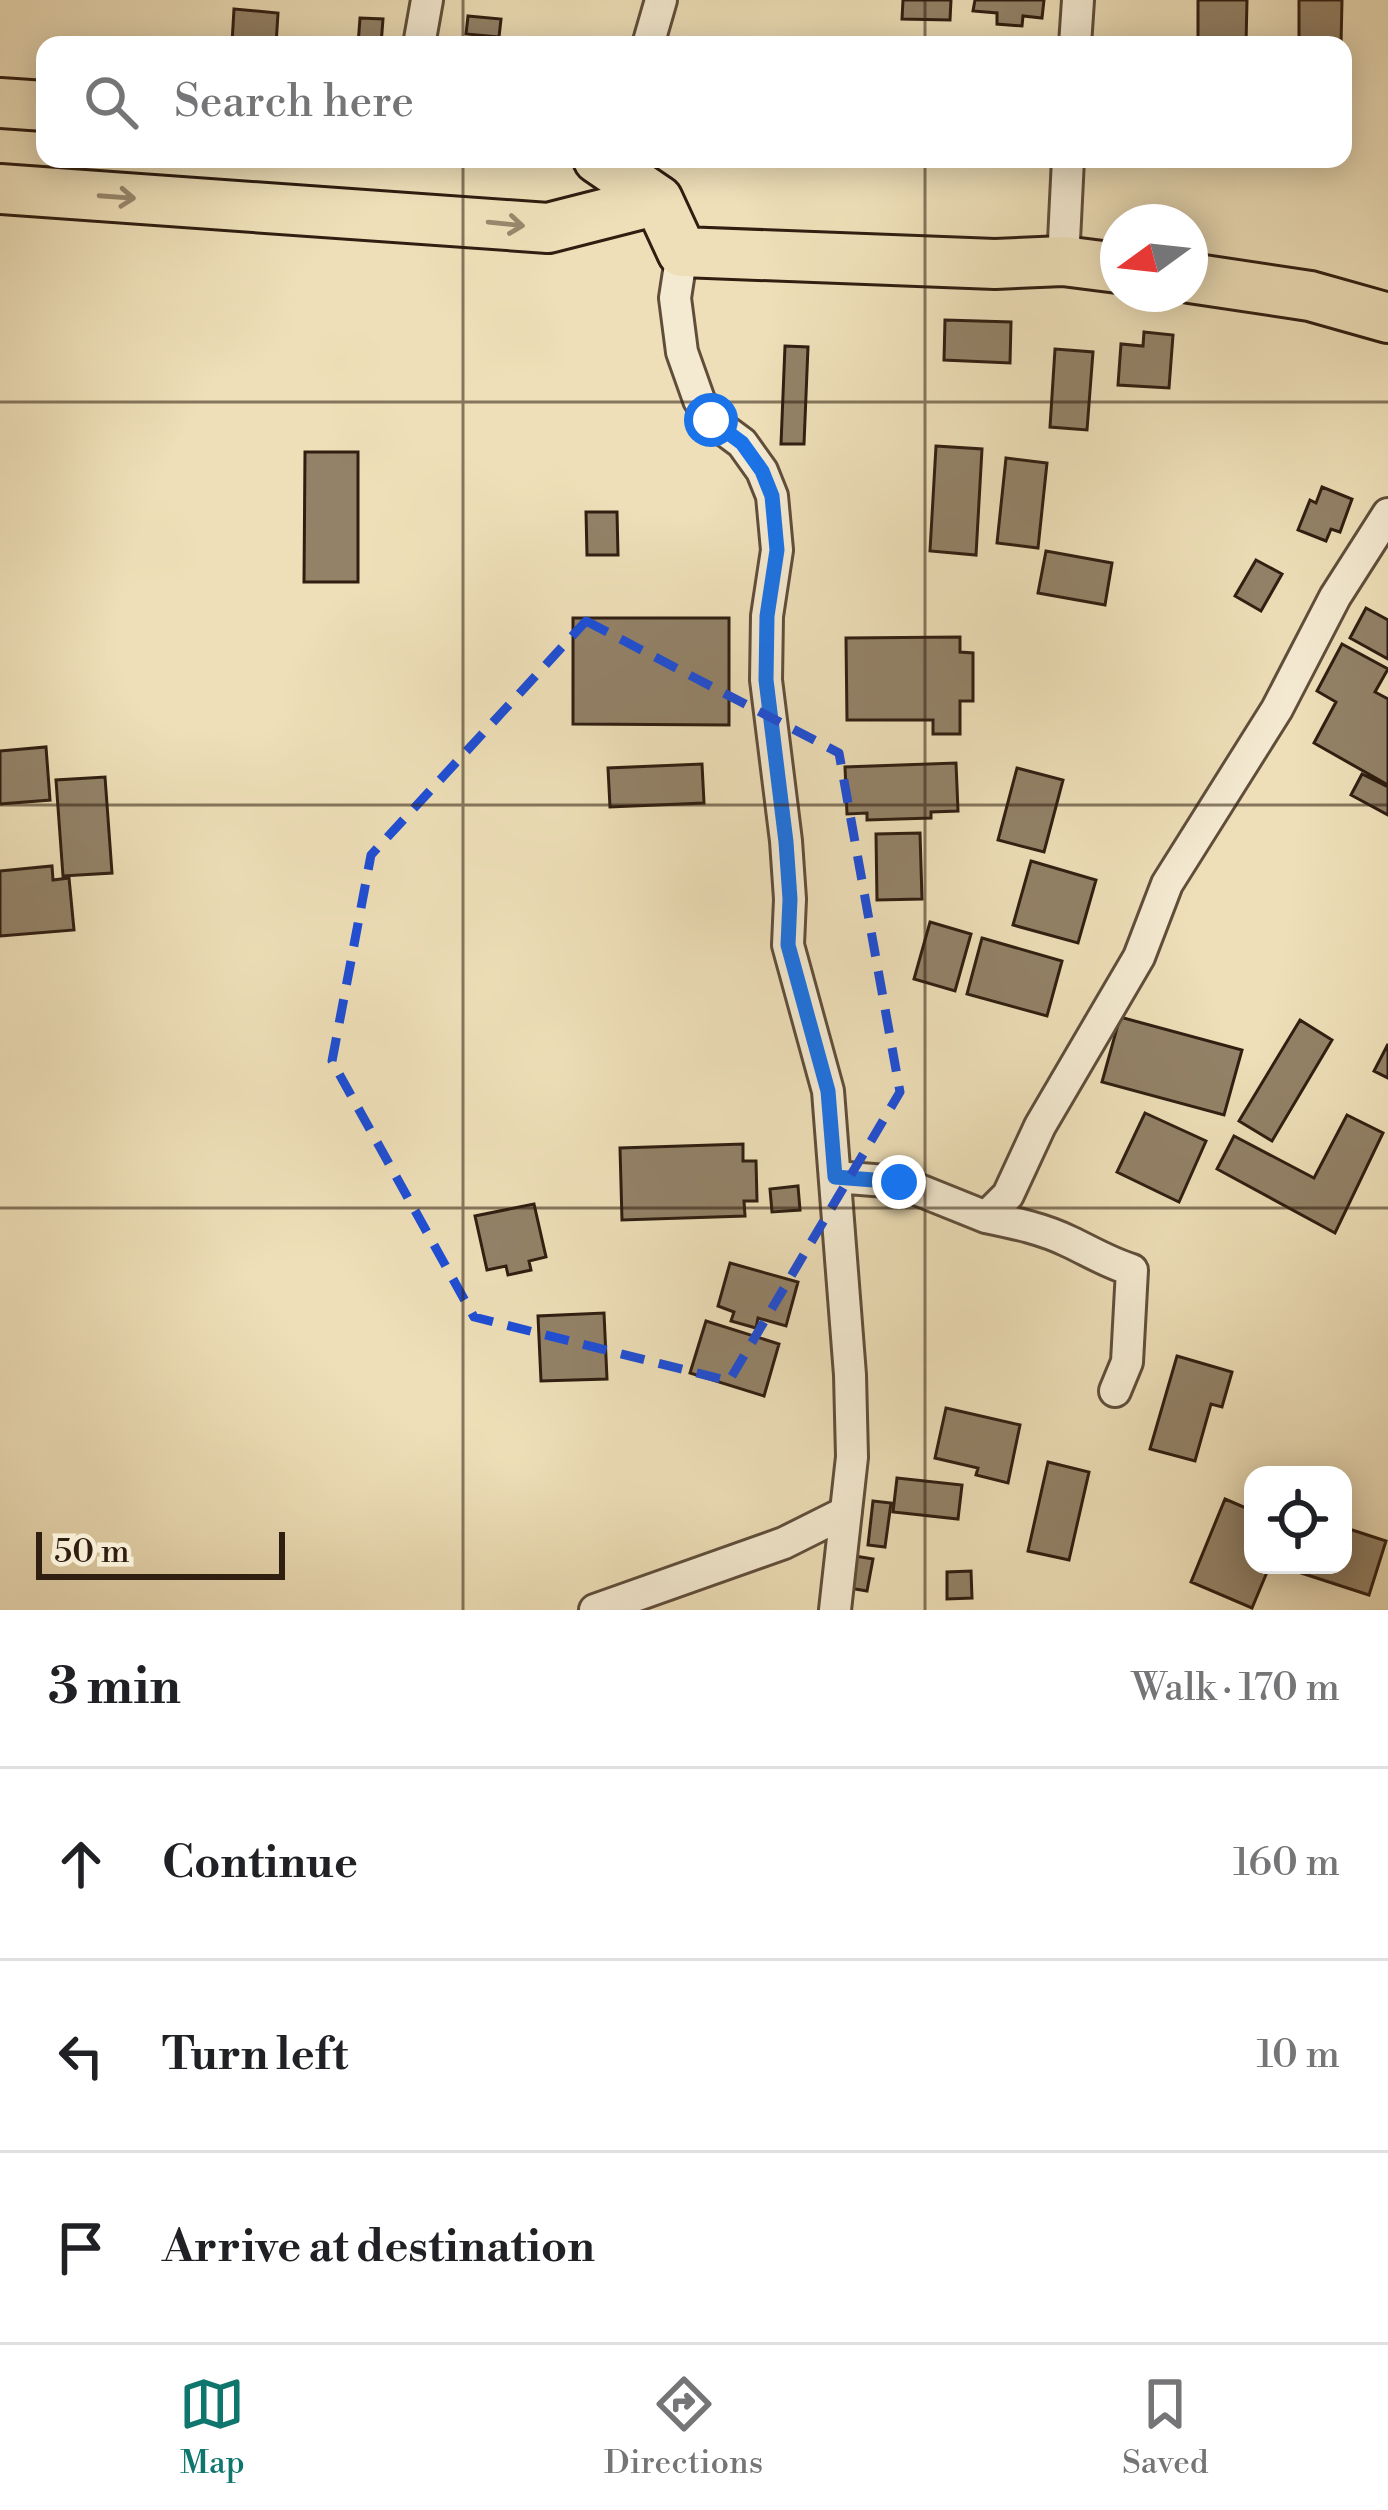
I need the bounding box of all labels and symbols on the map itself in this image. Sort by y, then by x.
one-way arrow [97,185,136,208]
north arrow [1100,204,1208,312]
one-way arrow [486,213,525,236]
route start [684,393,738,447]
route end [872,1155,926,1209]
scale bar [36,1526,285,1579]

